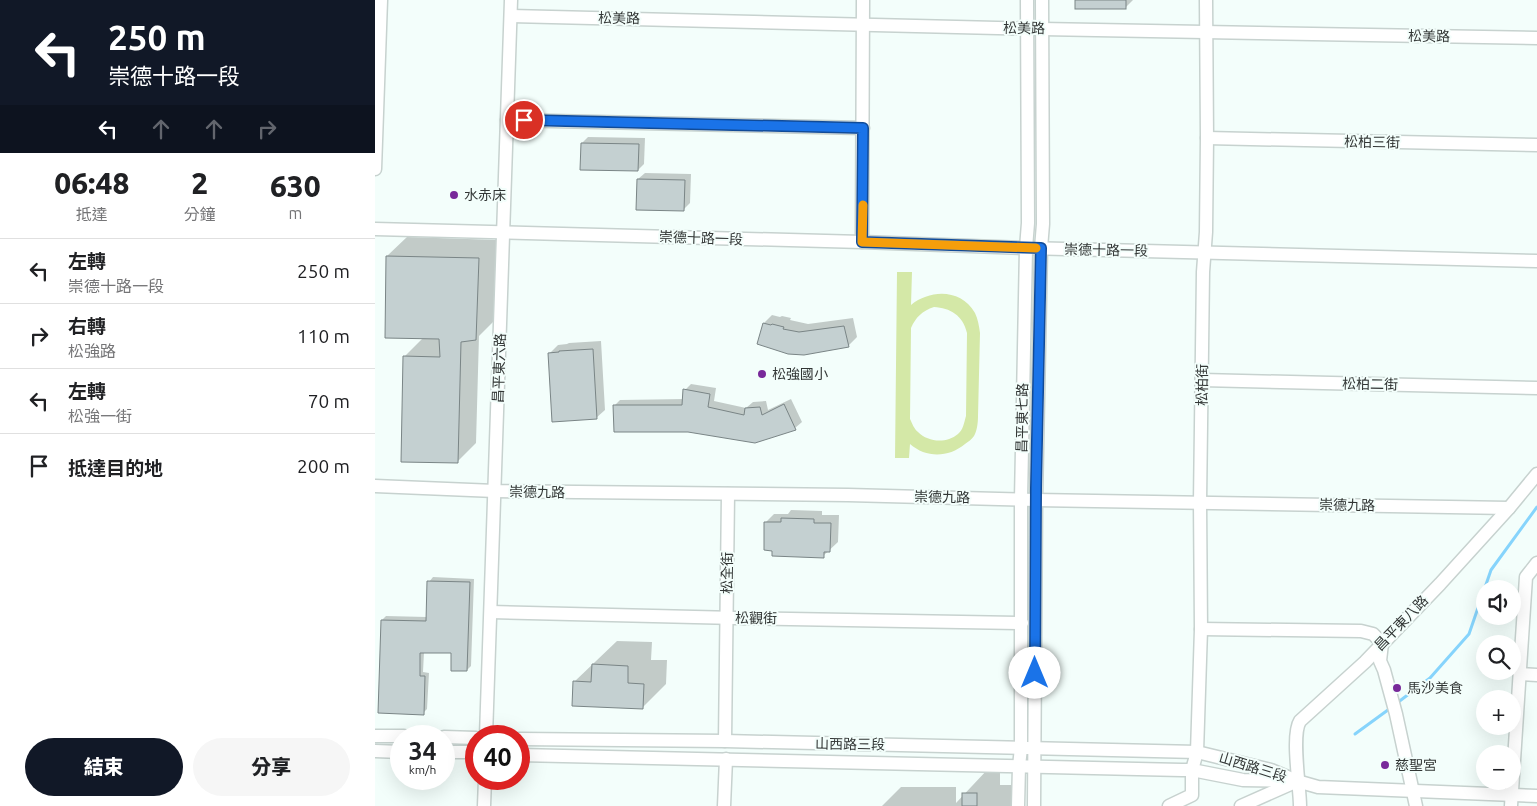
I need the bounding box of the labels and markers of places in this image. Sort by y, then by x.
pin [503,99,545,141]
place label: 水赤床 [464,187,506,203]
marker: 水赤床 [448,189,460,201]
place label: 松強國小 [772,366,828,382]
marker: 松強國小 [756,368,768,380]
place label: 馬沙美食 [1407,680,1463,696]
marker: 馬沙美食 [1391,682,1403,694]
place label: 慈聖宮 [1395,757,1437,773]
marker: 慈聖宮 [1379,759,1391,771]

